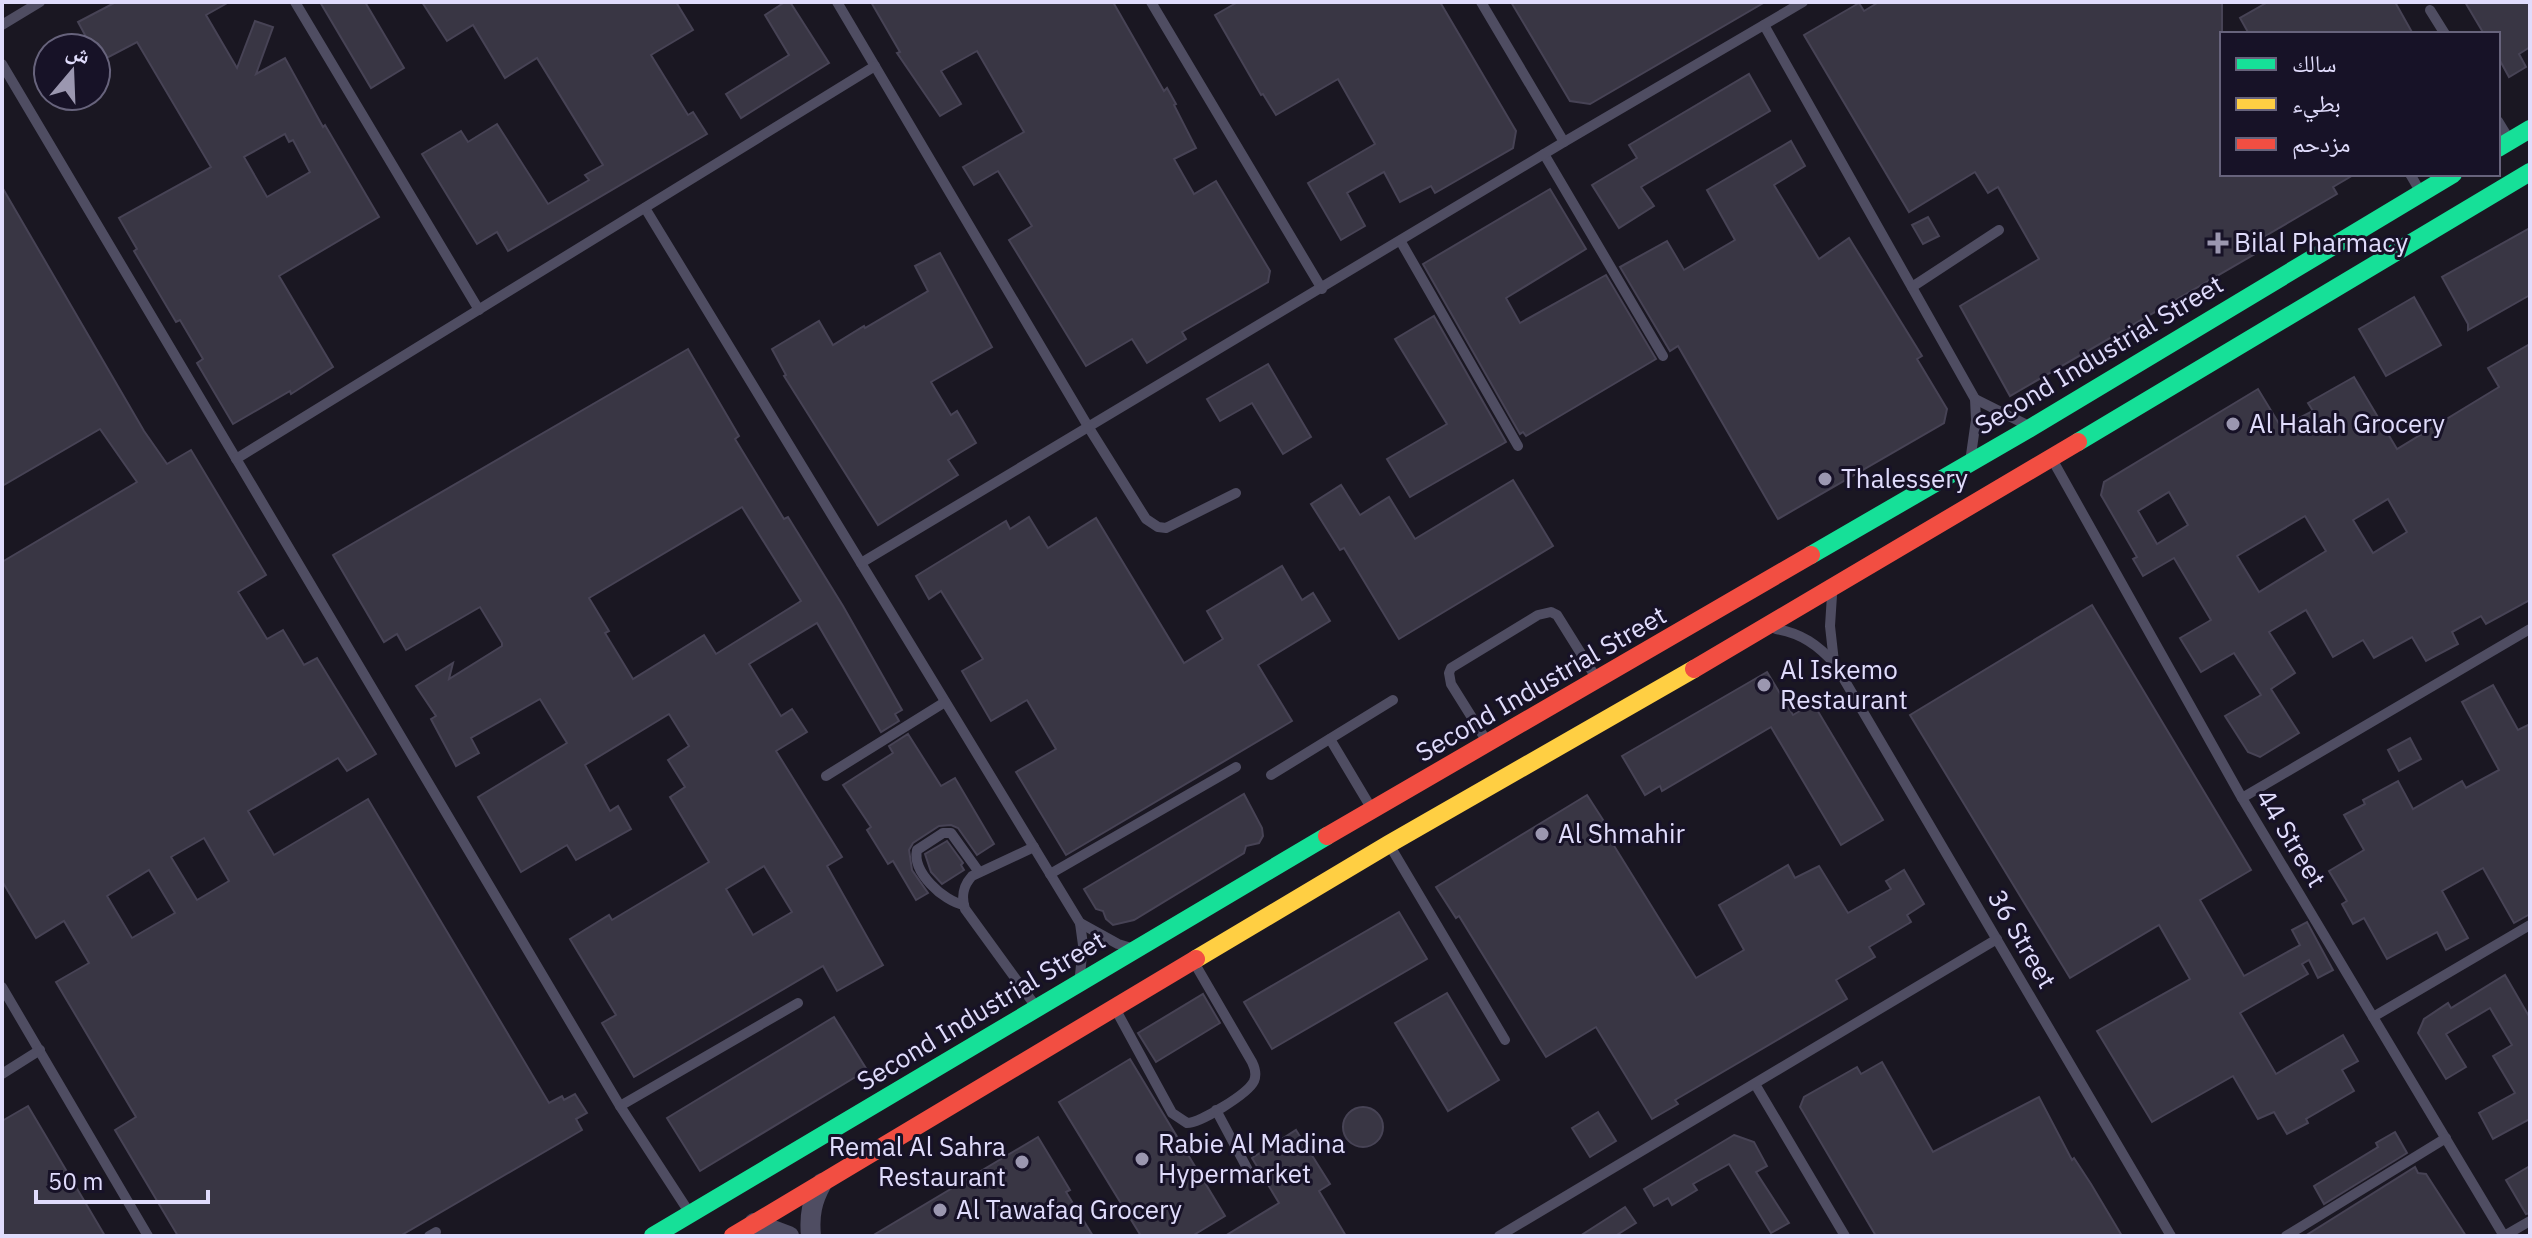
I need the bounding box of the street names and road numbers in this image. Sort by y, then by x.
street label: Second Industrial Street [1968,266,2229,442]
street label: Second Industrial Street [1409,597,1672,769]
street label: 44 Street [2249,782,2334,893]
street label: 36 Street [1981,883,2065,994]
street label: Second Industrial Street [850,922,1111,1098]

